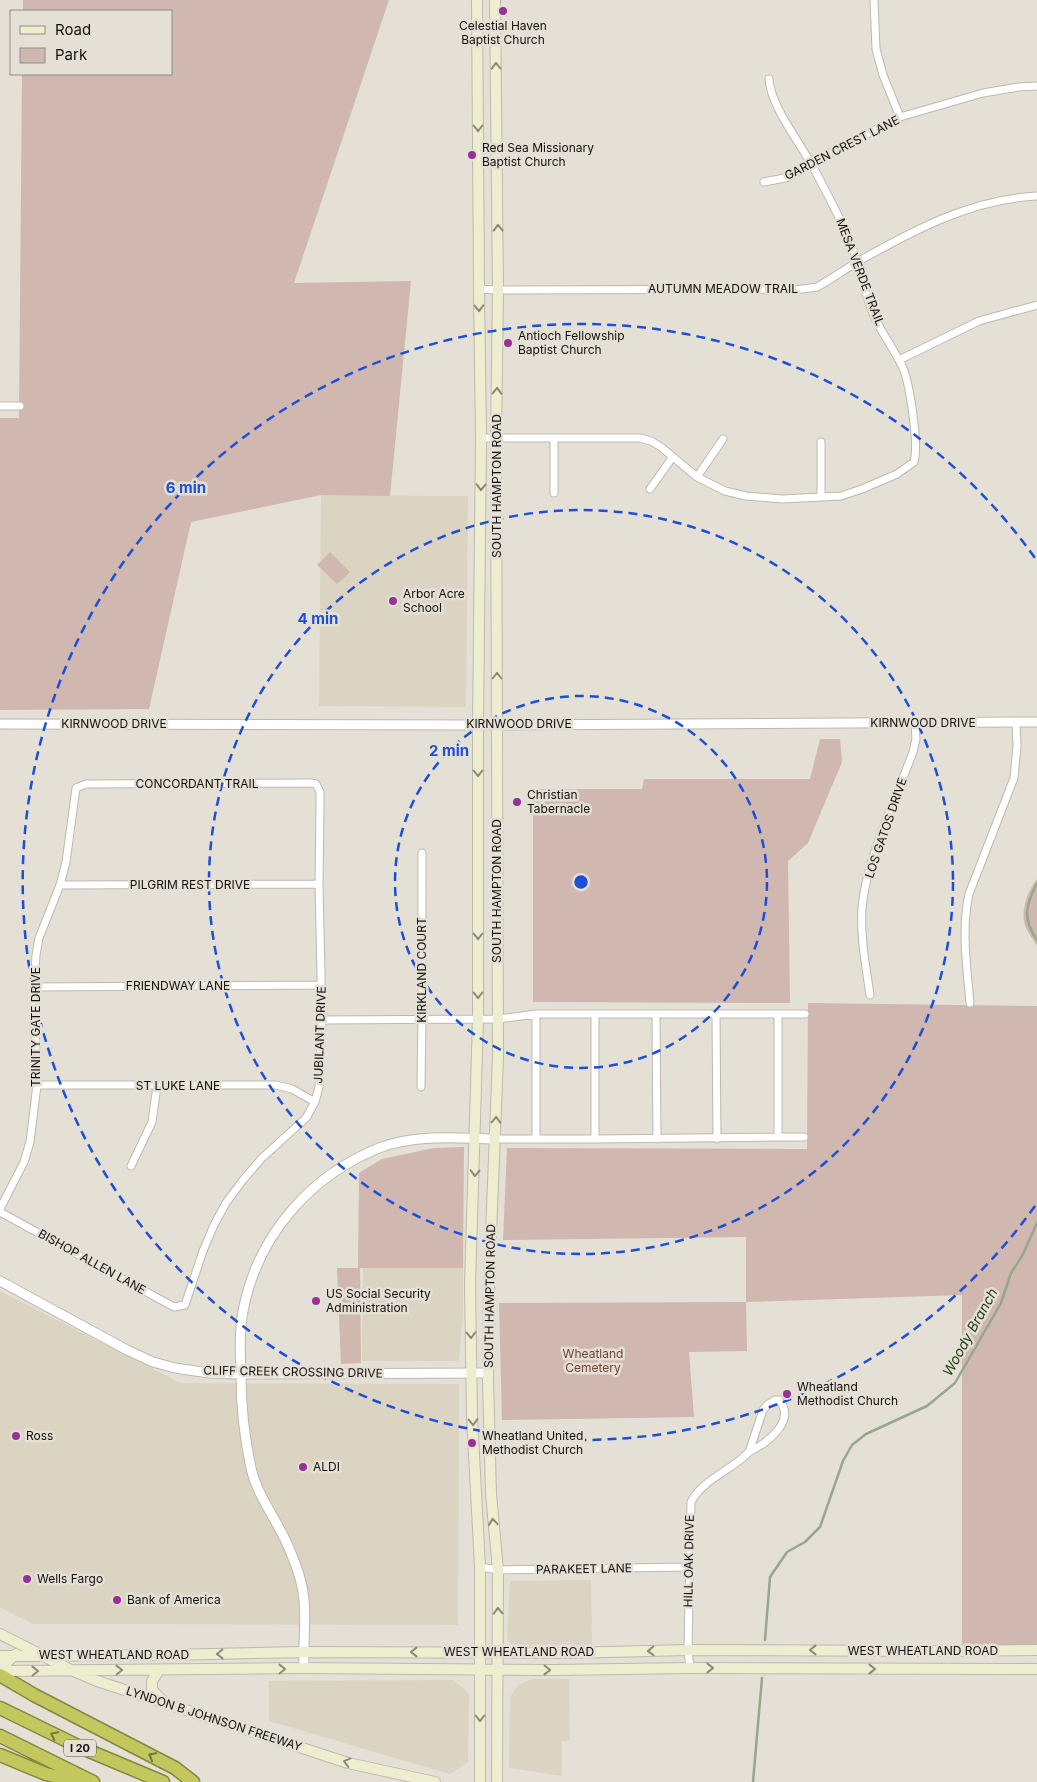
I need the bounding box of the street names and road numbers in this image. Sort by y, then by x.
street label: GARDEN CREST LANE [782,112,902,183]
street label: MESA VERDE TRAIL [833,216,888,328]
street label: AUTUMN MEADOW TRAIL [648,281,798,296]
street label: SOUTH HAMPTON ROAD [489,414,504,558]
street label: KIRNWOOD DRIVE [870,715,976,730]
street label: KIRNWOOD DRIVE [61,716,167,731]
street label: KIRNWOOD DRIVE [466,716,572,731]
street label: CONCORDANT TRAIL [135,776,259,791]
street label: LOS GATOS DRIVE [861,776,910,880]
street label: SOUTH HAMPTON ROAD [489,819,504,963]
street label: PILGRIM REST DRIVE [130,877,250,892]
street label: KIRKLAND COURT [414,917,429,1023]
street label: TRINITY GATE DRIVE [28,967,43,1087]
street label: FRIENDWAY LANE [126,978,230,993]
street label: JUBILANT DRIVE [310,986,329,1084]
street label: ST LUKE LANE [136,1078,220,1093]
street label: SOUTH HAMPTON ROAD [481,1224,498,1368]
street label: BISHOP ALLEN LANE [36,1226,149,1297]
street label: CLIFF CREEK CROSSING DRIVE [203,1362,383,1381]
street label: HILL OAK DRIVE [680,1515,697,1607]
street label: PARAKEET LANE [536,1560,632,1577]
street label: WEST WHEATLAND ROAD [848,1643,998,1658]
street label: WEST WHEATLAND ROAD [444,1644,594,1659]
street label: WEST WHEATLAND ROAD [39,1647,189,1662]
street label: LYNDON B JOHNSON FREEWAY [124,1683,304,1754]
road number: I 20 [64,1740,96,1756]

